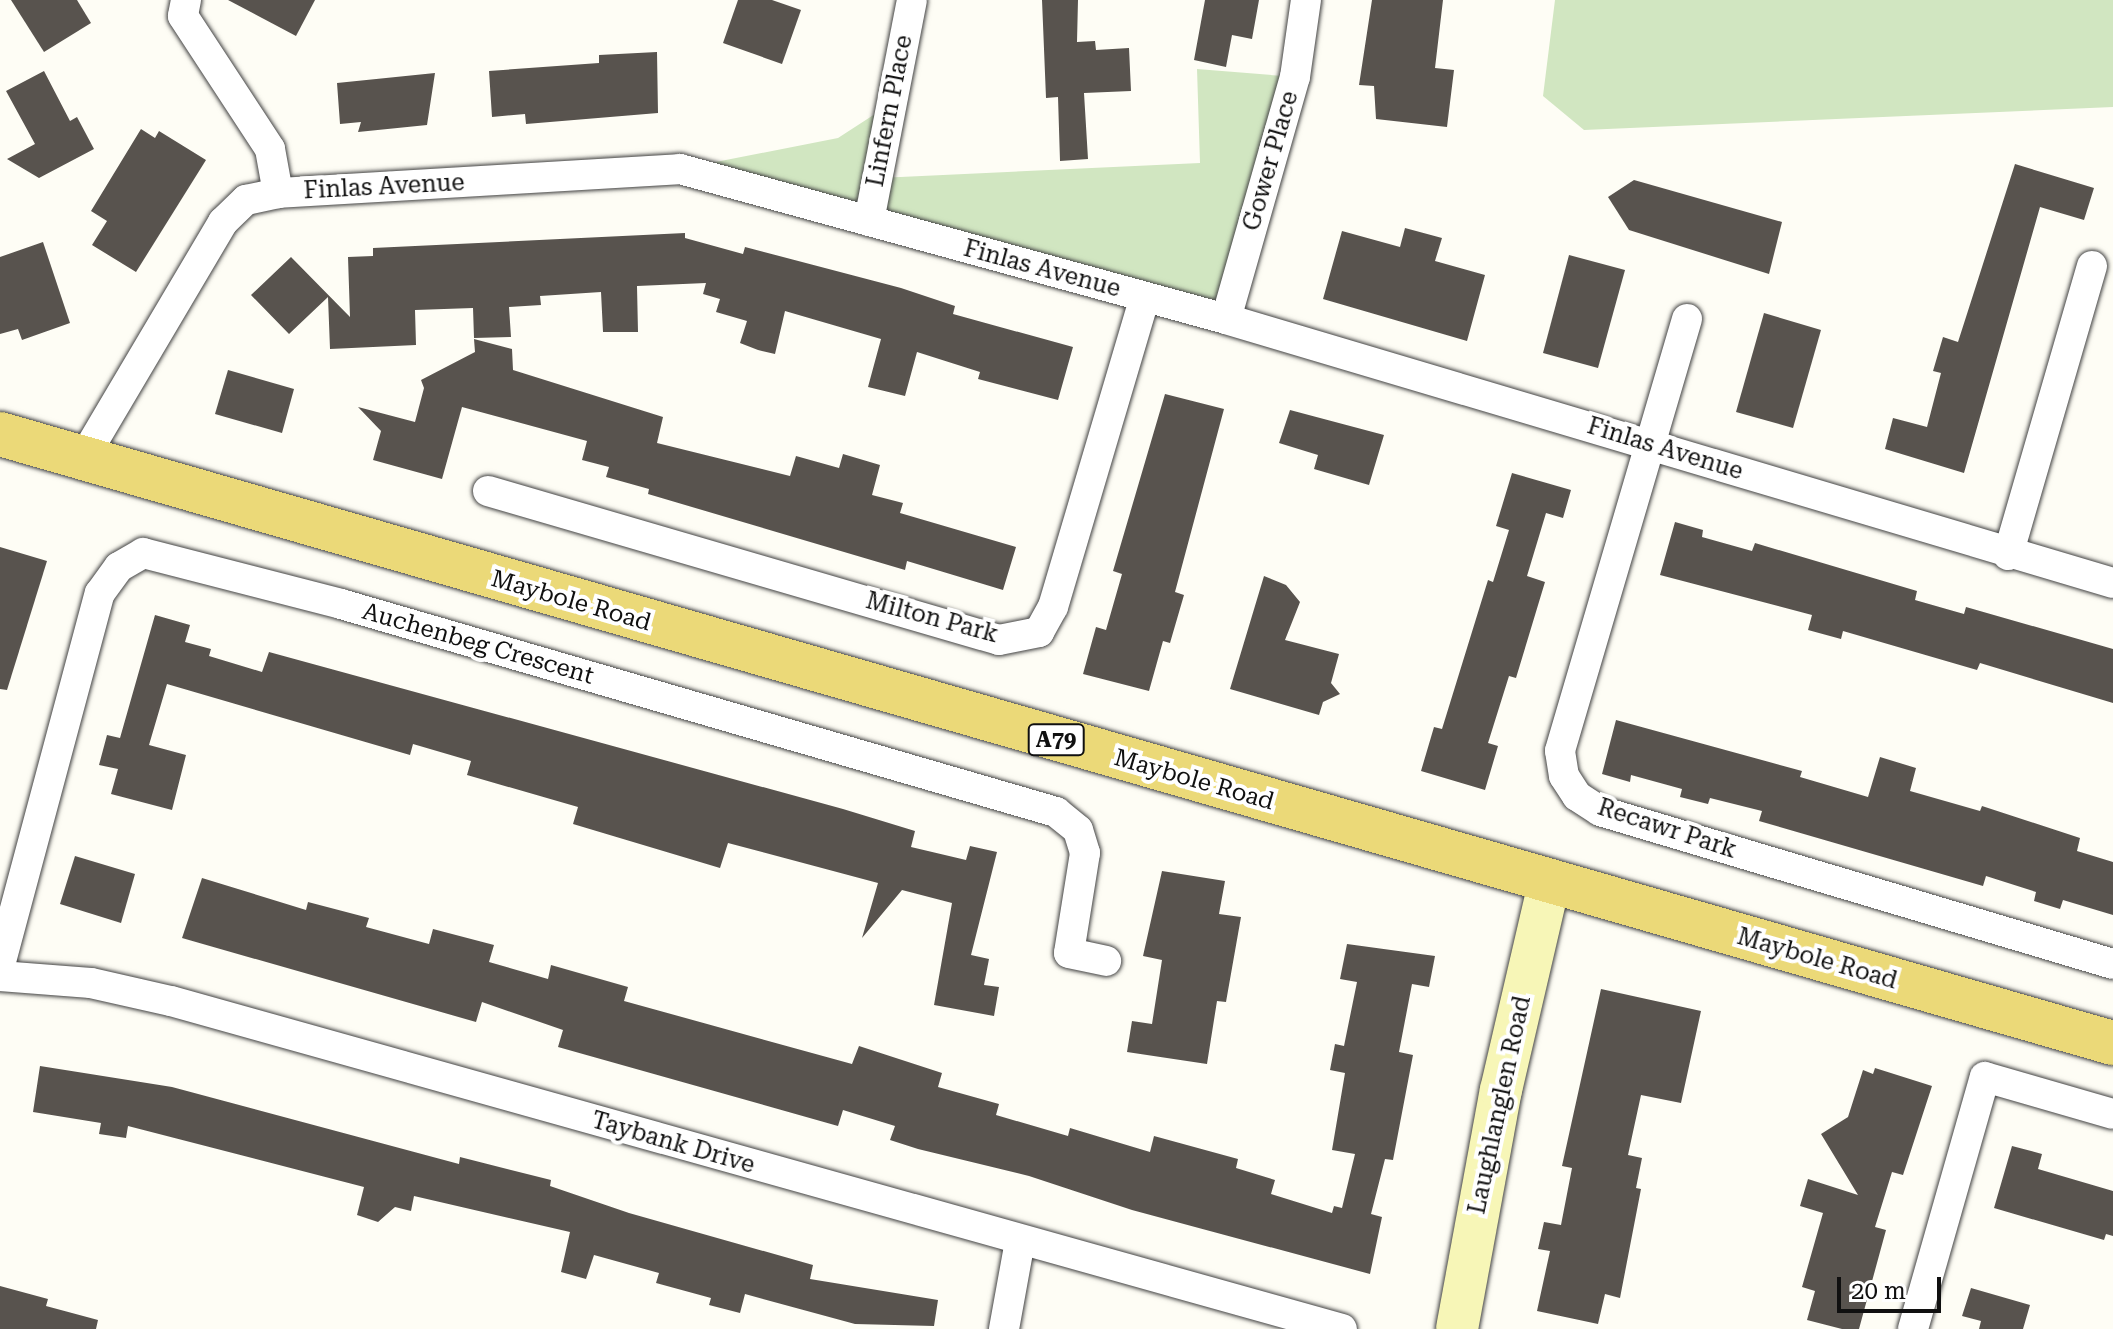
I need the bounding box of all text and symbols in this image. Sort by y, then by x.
street label: Linfern Place [861,33,919,189]
street label: Gower Place [1237,88,1305,234]
street label: Finlas Avenue [303,168,465,206]
street label: Finlas Avenue [960,234,1124,304]
street label: Finlas Avenue [1584,412,1746,486]
street label: Maybole Road [488,564,654,638]
street label: Milton Park [863,587,1001,649]
street label: Auchenbeg Crescent [359,597,597,691]
road number: A79 [1026,722,1086,758]
street label: Maybole Road [1111,743,1277,817]
street label: Recawr Park [1594,793,1740,865]
street label: Maybole Road [1734,922,1900,996]
street label: Laughlanglen Road [1463,993,1537,1217]
street label: Taybank Drive [588,1106,758,1180]
scale bar [1841,1261,1945,1311]
text: 20 m [1851,1277,1906,1305]

